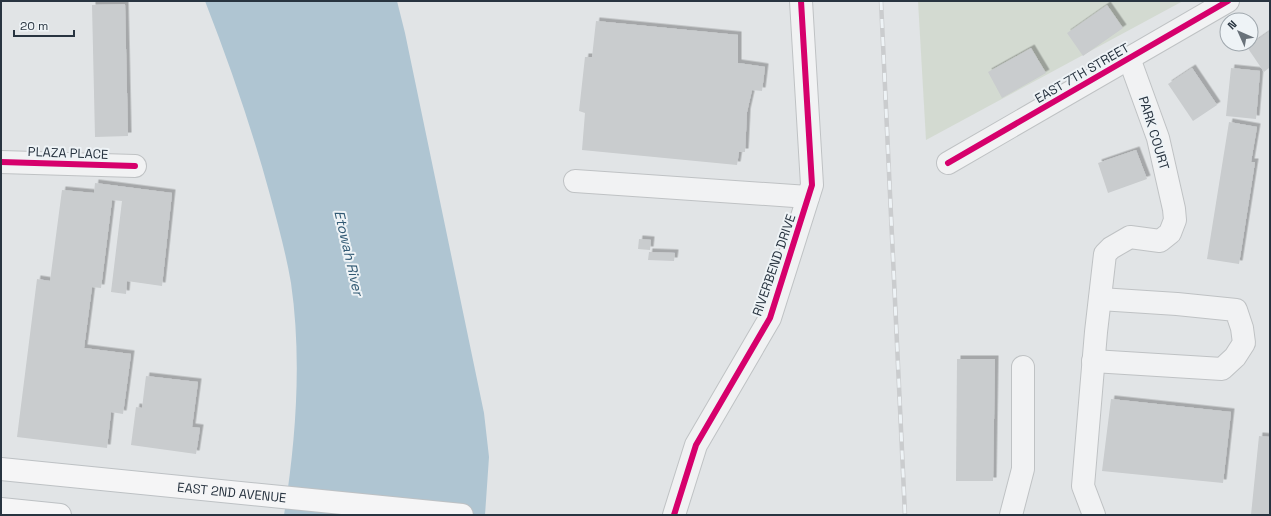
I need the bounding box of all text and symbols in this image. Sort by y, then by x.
scale bar [14,12,74,38]
north arrow [1219,12,1259,52]
text: N [1224,17,1239,32]
text: 20 m [20,18,48,34]
street label: EAST 7TH STREET [1032,39,1133,107]
street label: PARK COURT [1135,94,1173,172]
street label: PLAZA PLACE [27,143,109,163]
water label: Etowah River [330,209,368,299]
street label: RIVERBEND DRIVE [749,212,799,318]
street label: EAST 2ND AVENUE [176,478,287,506]

